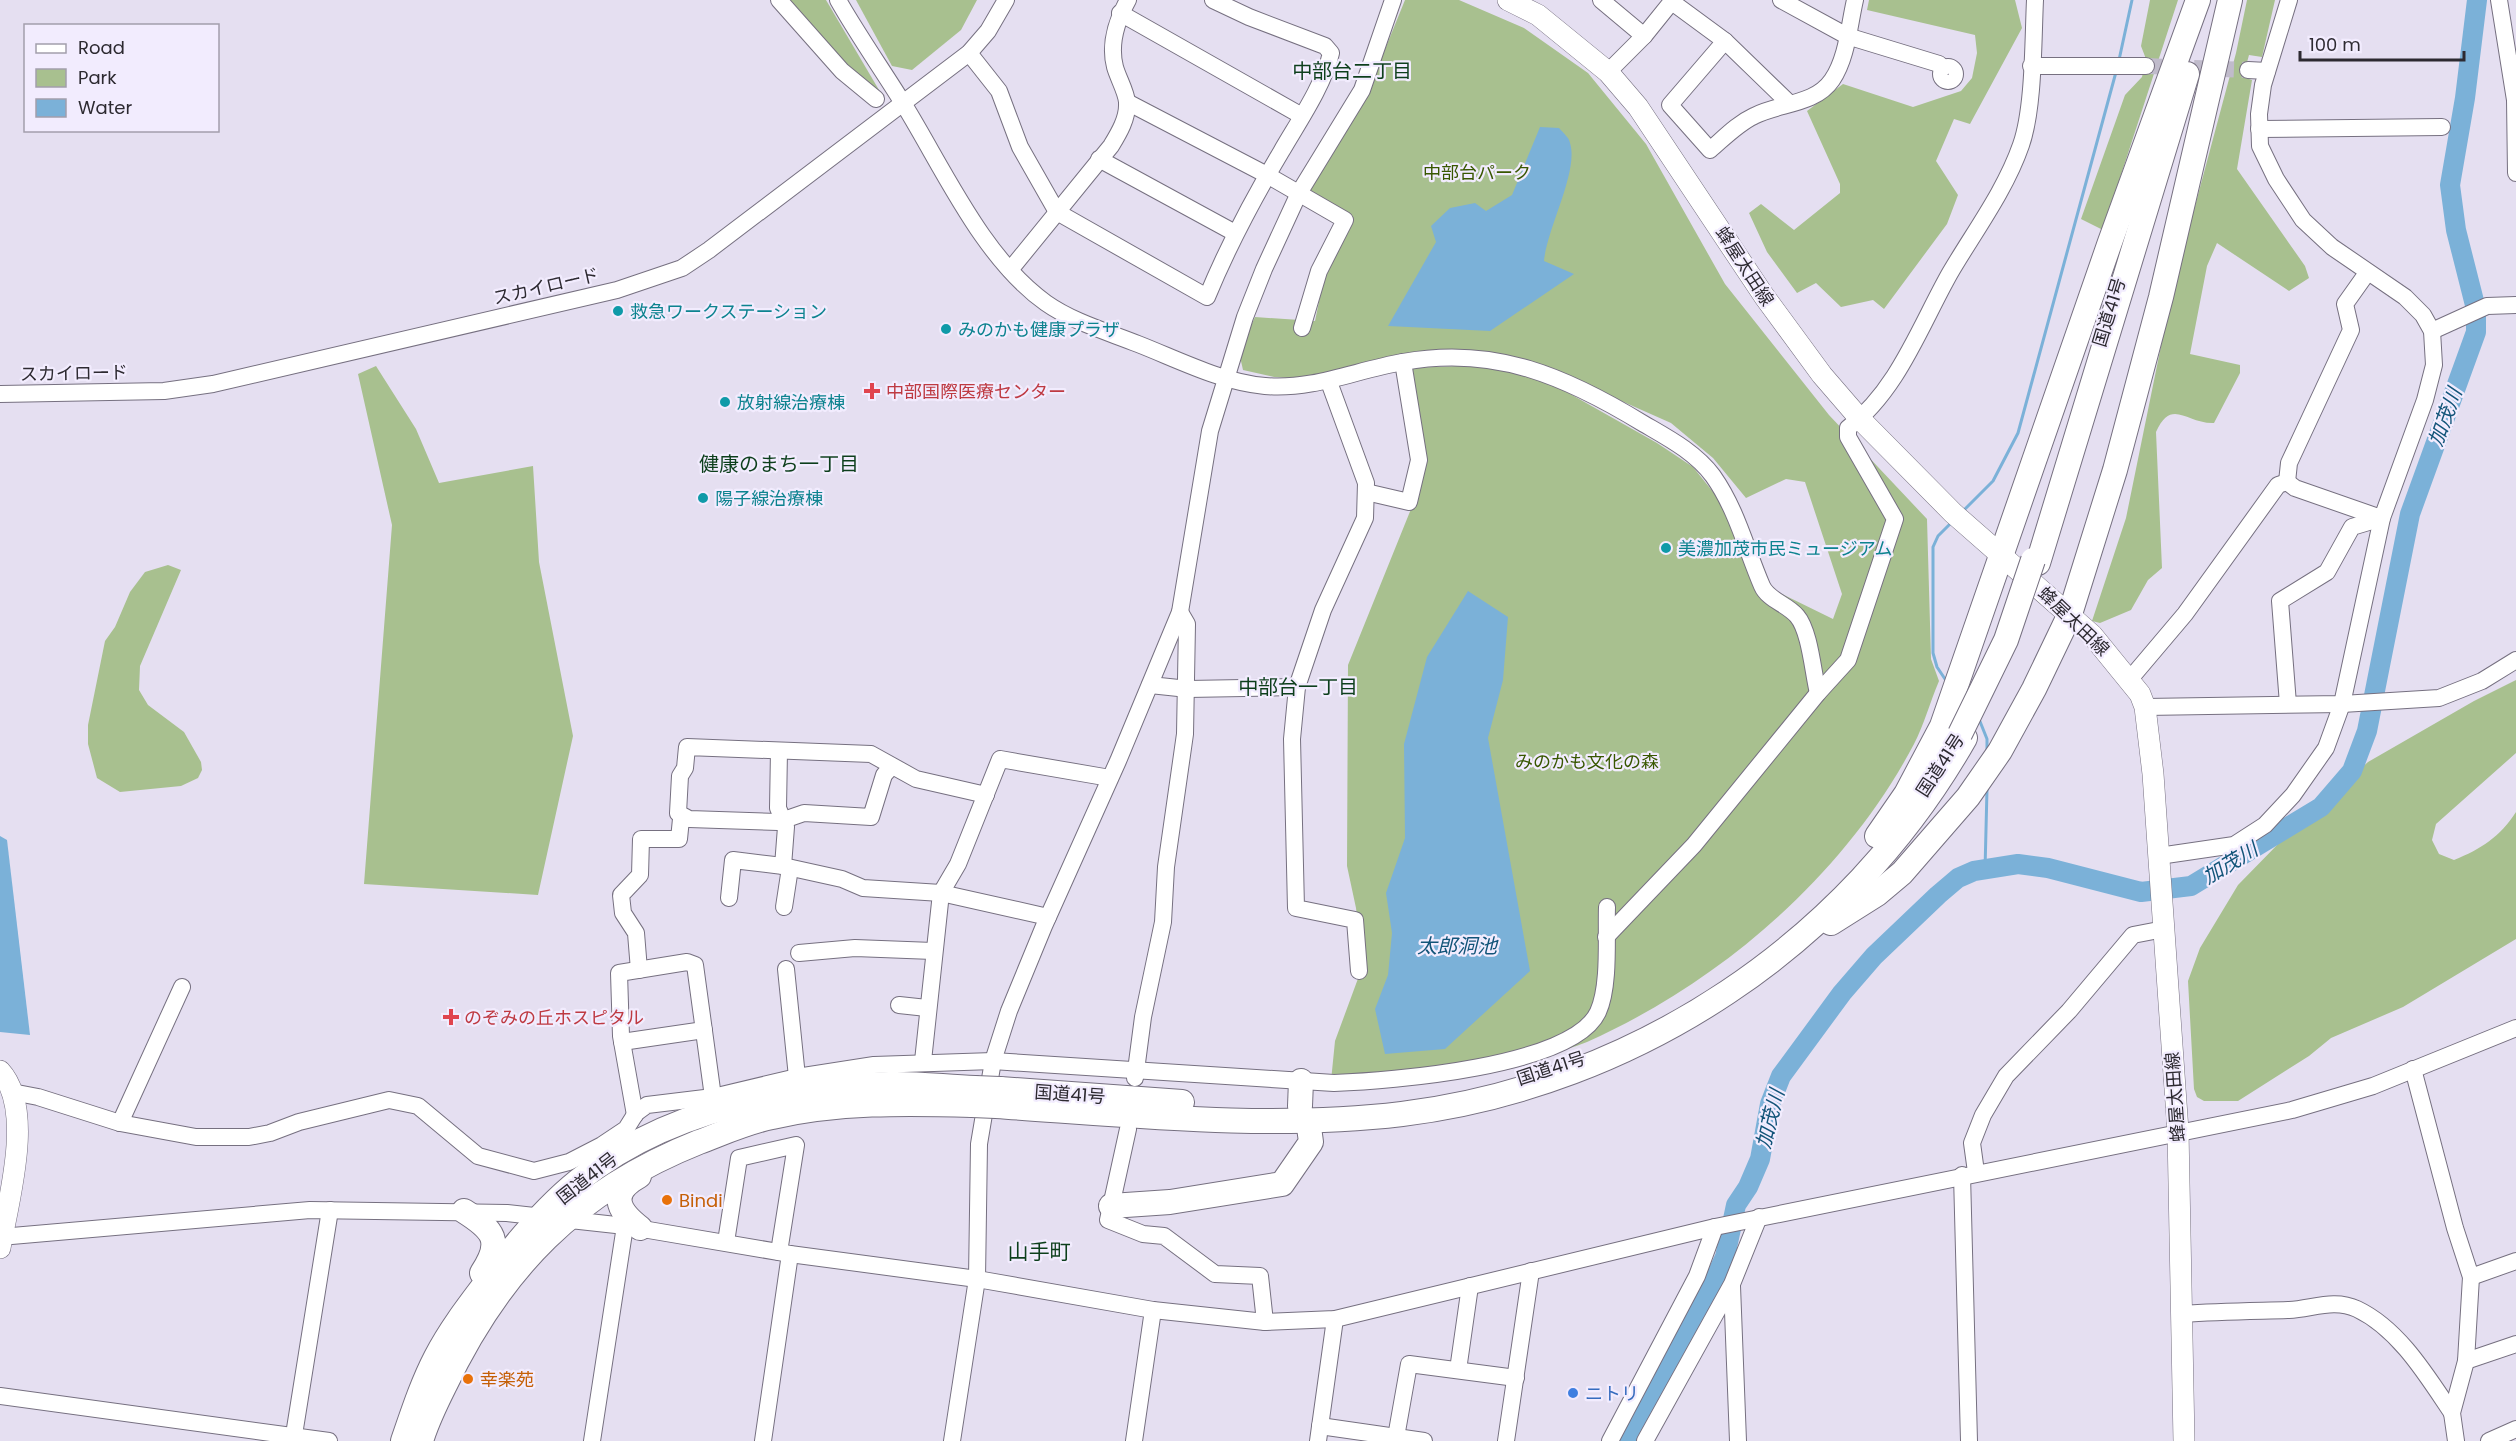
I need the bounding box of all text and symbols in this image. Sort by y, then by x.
legend [24,24,219,132]
scale bar [2300,24,2464,62]
text: 100 m [2309,32,2361,57]
text: Road [78,35,125,60]
district label: 中部台二丁目 [1292,57,1412,85]
text: Park [78,65,117,90]
text: Water [78,95,132,120]
park label: 中部台パーク [1423,160,1531,185]
street label: 蜂屋太田線 [1710,221,1780,311]
street label: スカイロード [491,262,601,310]
street label: 国道41号 [2087,274,2131,350]
place label: 救急ワークステーション [630,299,827,324]
marker: 救急ワークステーション [611,304,625,318]
place label: みのかも健康プラザ [958,317,1120,342]
marker: みのかも健康プラザ [939,322,953,336]
street label: スカイロード [20,360,128,386]
place label: 中部国際医療センター [886,379,1066,404]
marker: 中部国際医療センター [863,382,881,400]
water label: 加茂川 [2422,382,2469,450]
place label: 放射線治療棟 [737,390,845,415]
marker: 放射線治療棟 [718,395,732,409]
district label: 健康のまち一丁目 [699,450,859,478]
place label: 陽子線治療棟 [715,486,823,511]
marker: 陽子線治療棟 [696,491,710,505]
place label: 美濃加茂市民ミュージアム [1678,536,1892,561]
marker: 美濃加茂市民ミュージアム [1659,541,1673,555]
street label: 蜂屋太田線 [2033,581,2115,661]
district label: 中部台一丁目 [1238,673,1358,701]
street label: 国道41号 [1910,728,1970,802]
park label: みのかも文化の森 [1515,749,1659,774]
water label: 加茂川 [2197,835,2265,890]
water label: 太郎洞池 [1417,932,1499,960]
place label: のぞみの丘ホスピタル [464,1005,644,1030]
marker: のぞみの丘ホスピタル [442,1008,460,1026]
street label: 国道41号 [1513,1045,1589,1091]
street label: 蜂屋太田線 [2159,1051,2191,1143]
street label: 国道41号 [1034,1079,1106,1109]
water label: 加茂川 [1749,1085,1791,1151]
street label: 国道41号 [551,1146,623,1210]
place label: Bindi [679,1188,723,1213]
marker: Bindi [660,1193,674,1207]
district label: 山手町 [1008,1237,1071,1266]
place label: 幸楽苑 [480,1367,534,1392]
marker: 幸楽苑 [461,1372,475,1386]
place label: ニトリ [1585,1381,1639,1406]
marker: ニトリ [1566,1386,1580,1400]

